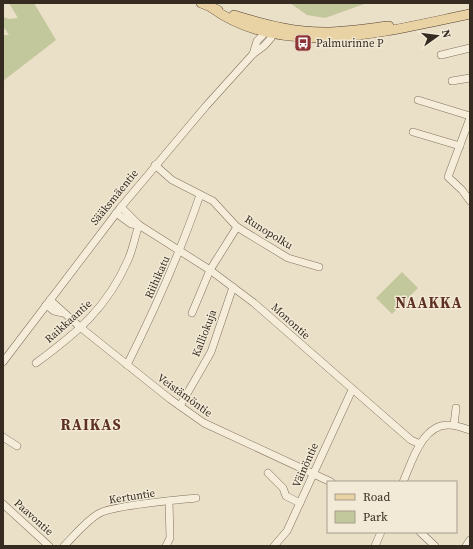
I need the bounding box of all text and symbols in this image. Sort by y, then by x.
north arrow [417,16,457,56]
text: N [438,28,454,39]
bus stop icon: Palmurinne P [293,33,313,53]
place label: Palmurinne P [316,36,384,51]
street label: Sääksmäentie [87,166,142,228]
street label: Runopolku [242,212,296,253]
street label: Riihikatu [141,253,174,301]
district label: NAAKKA [395,292,463,313]
street label: Raikkaantie [42,296,95,346]
street label: Monontie [268,300,314,343]
street label: Kalliokuja [189,307,220,359]
street label: Veistämöntie [154,370,215,421]
district label: RAIKAS [60,414,122,435]
street label: Väinöntie [289,440,322,490]
legend [327,481,457,533]
street label: Kertuntie [108,485,157,508]
text: Road [363,489,390,505]
street label: Paavontie [11,496,57,539]
text: Park [363,509,388,525]

